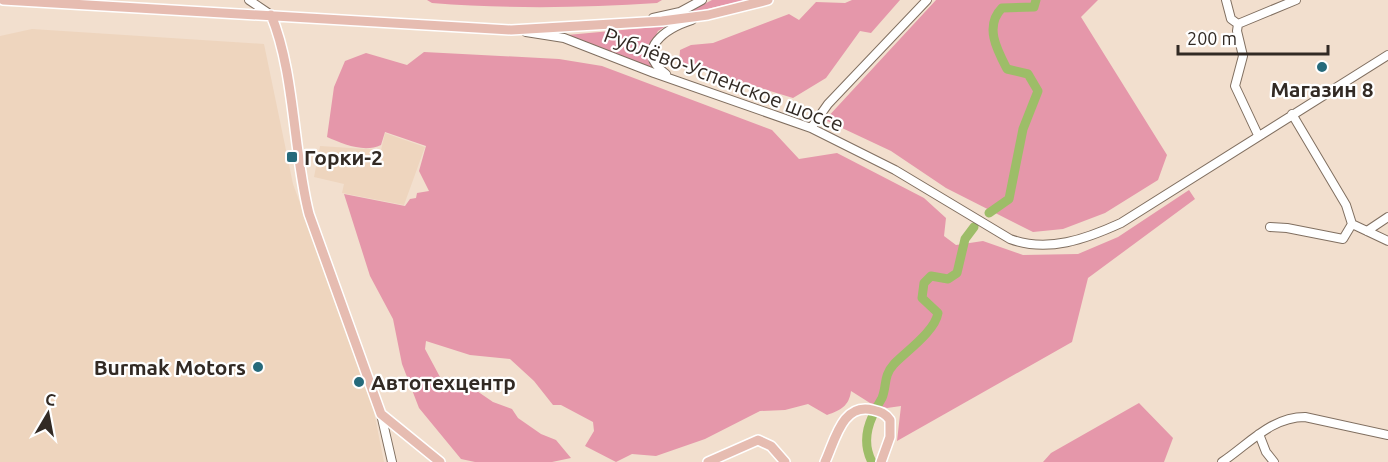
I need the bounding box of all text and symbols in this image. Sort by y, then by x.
scale bar [1178,18,1328,56]
street label: Рублёво-Успенское шоссе [601,22,847,136]
text: 200 m [1187,28,1237,48]
marker: Магазин 8 [1315,60,1329,74]
place label: Магазин 8 [1270,77,1374,101]
place label: Горки-2 [304,145,383,169]
marker: Горки-2 [285,150,299,164]
place label: Burmak Motors [94,355,246,379]
marker: Burmak Motors [251,360,265,374]
place label: Автотехцентр [371,370,516,394]
marker: Автотехцентр [352,375,366,389]
north arrow [18,384,78,444]
text: С [44,389,57,409]

